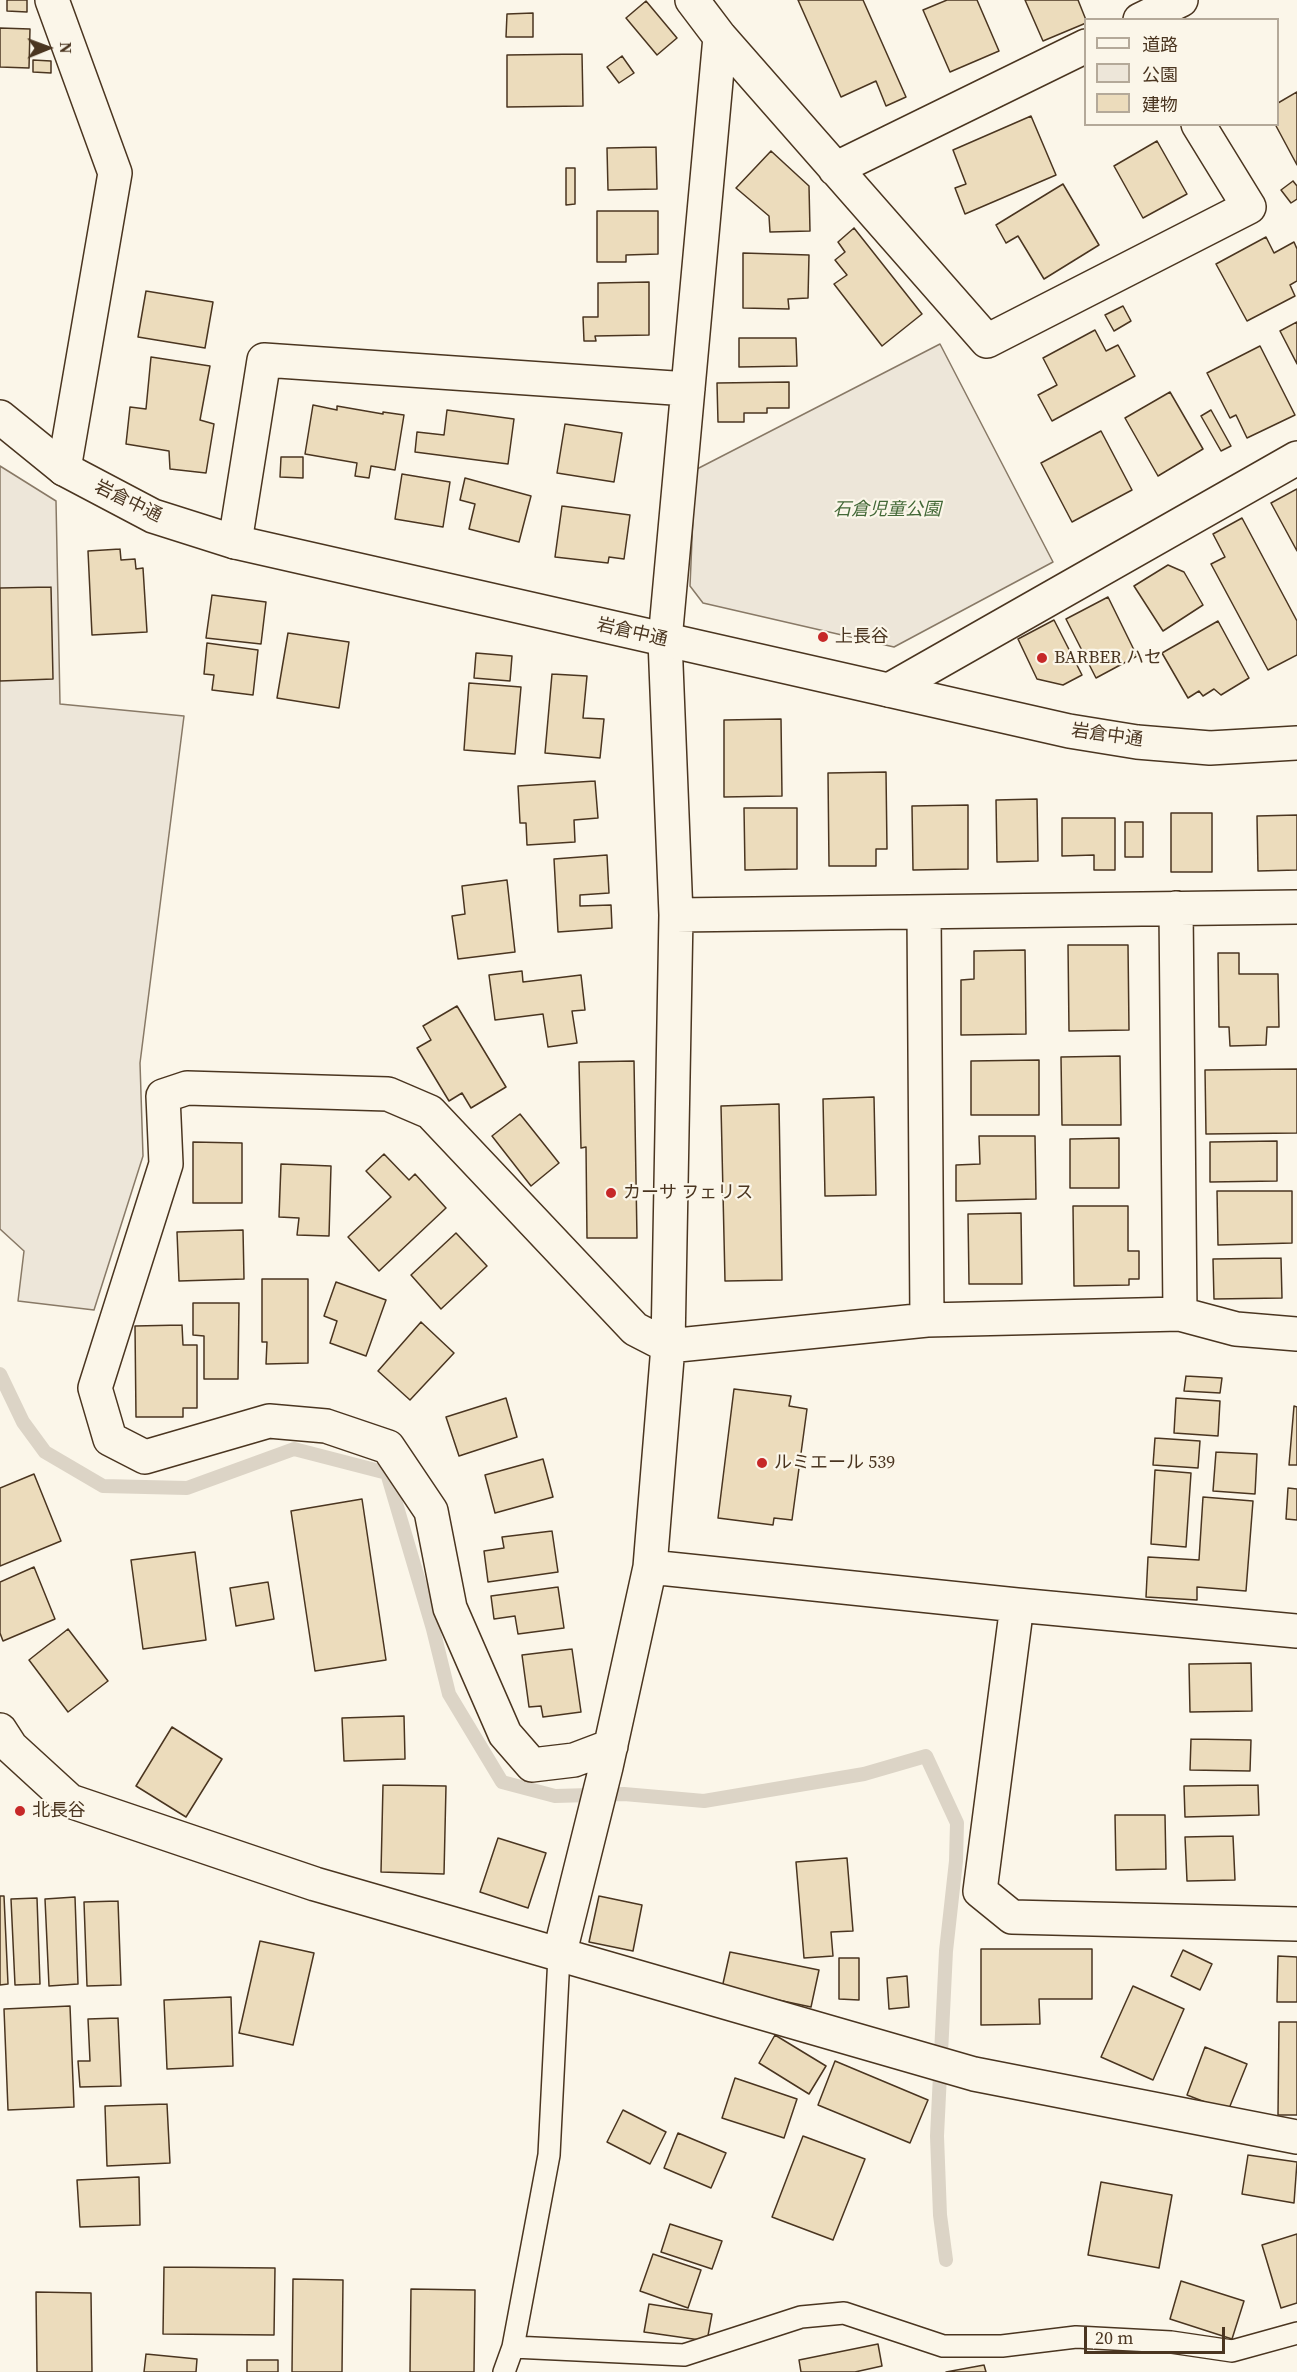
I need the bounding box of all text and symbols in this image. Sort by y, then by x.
north arrow [18,18,78,78]
legend [1084,18,1279,126]
text: 道路 [1142,32,1178,57]
text: N [55,42,77,54]
text: 公園 [1142,62,1178,87]
text: 建物 [1142,92,1178,117]
street label: 岩倉中通 [91,477,165,527]
park label: 石倉児童公園 [833,499,941,521]
street label: 岩倉中通 [594,614,670,652]
place label: 上長谷 [835,626,889,648]
marker: 上長谷 [816,630,830,644]
place label: BARBER ハセ [1054,647,1162,669]
marker: BARBER ハセ [1035,651,1049,665]
street label: 岩倉中通 [1070,720,1144,752]
place label: カーサ フェリス [623,1182,753,1204]
marker: カーサ フェリス [604,1186,618,1200]
place label: ルミエール 539 [774,1452,895,1474]
marker: ルミエール 539 [755,1456,769,1470]
place label: 北長谷 [32,1800,86,1822]
marker: 北長谷 [13,1804,27,1818]
scale bar [1087,2315,1228,2353]
text: 20 m [1095,2325,1133,2350]

